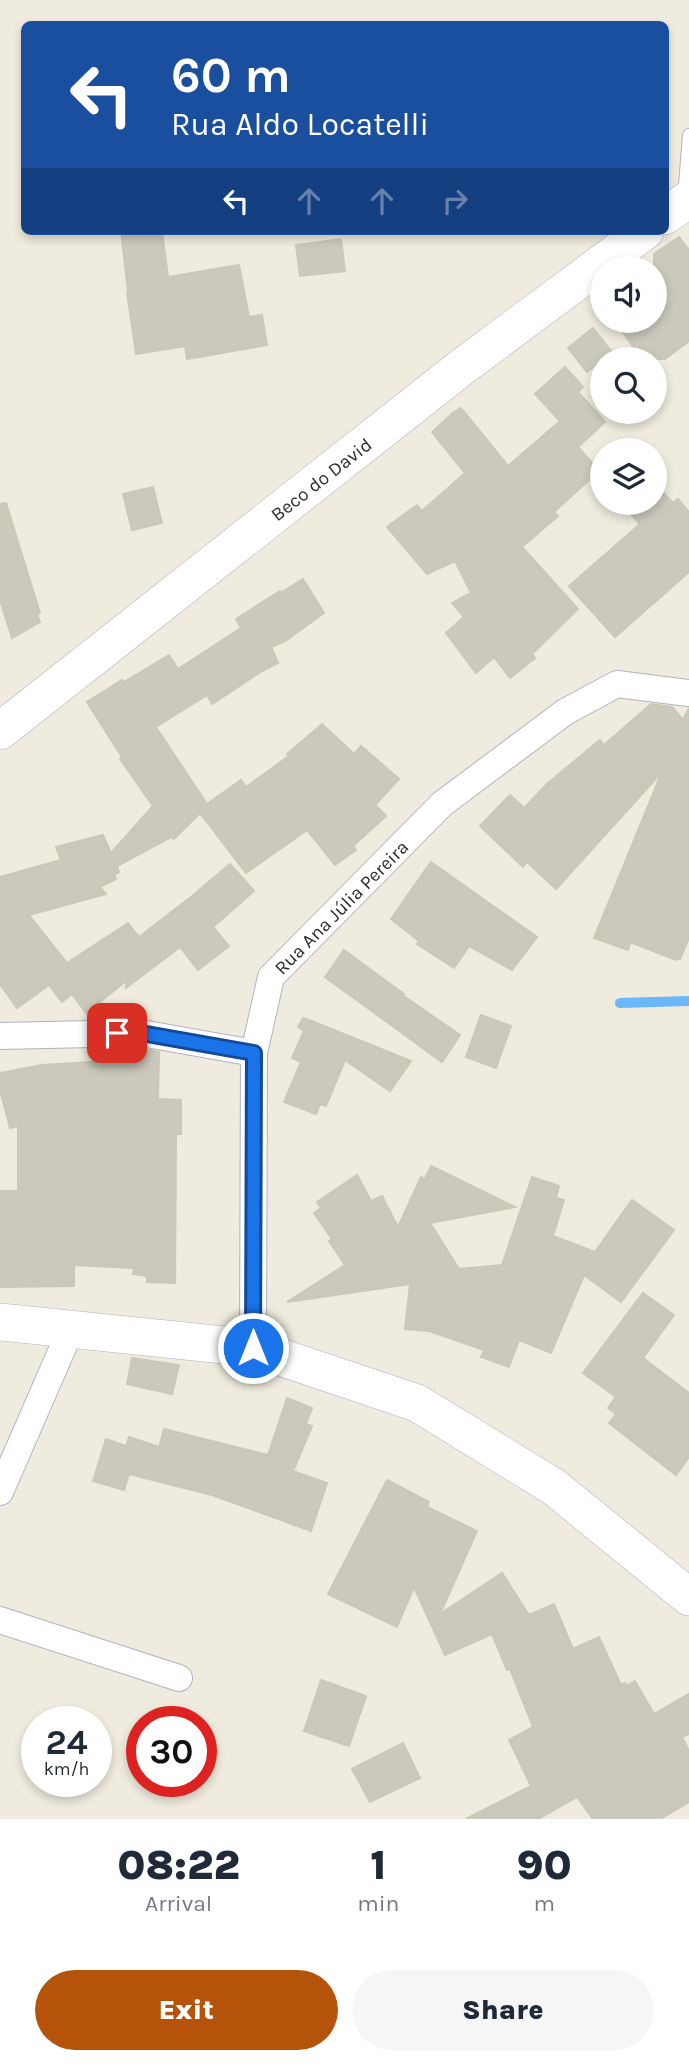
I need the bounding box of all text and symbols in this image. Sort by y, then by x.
text: 60 m [171,47,291,104]
icon: left [56,49,147,140]
text: Rua Aldo Locatelli [171,106,429,143]
icon: left [217,182,255,220]
icon: ahead [290,182,328,220]
icon: ahead [363,182,401,220]
icon: right [436,182,474,220]
map controls [590,256,667,515]
button: sound [590,256,667,333]
button: search [590,347,667,424]
street label: Beco do David [267,434,376,526]
button: layers [590,438,667,515]
street label: Rua Ana Júlia Pereira [270,836,413,979]
pin [87,1003,147,1063]
icon: arrive [98,1014,136,1052]
position arrow [216,1311,290,1385]
speed limit sign: 30 [126,1706,217,1797]
text: 24 [46,1722,88,1763]
text: km/h [44,1758,89,1780]
text: 08:22 [117,1840,240,1890]
text: 1 [370,1840,386,1890]
text: 90 [517,1840,572,1890]
text: Arrival [145,1890,212,1917]
text: min [357,1890,400,1917]
text: m [533,1890,555,1917]
button: Exit [35,1970,338,2050]
button: Share [352,1970,654,2050]

